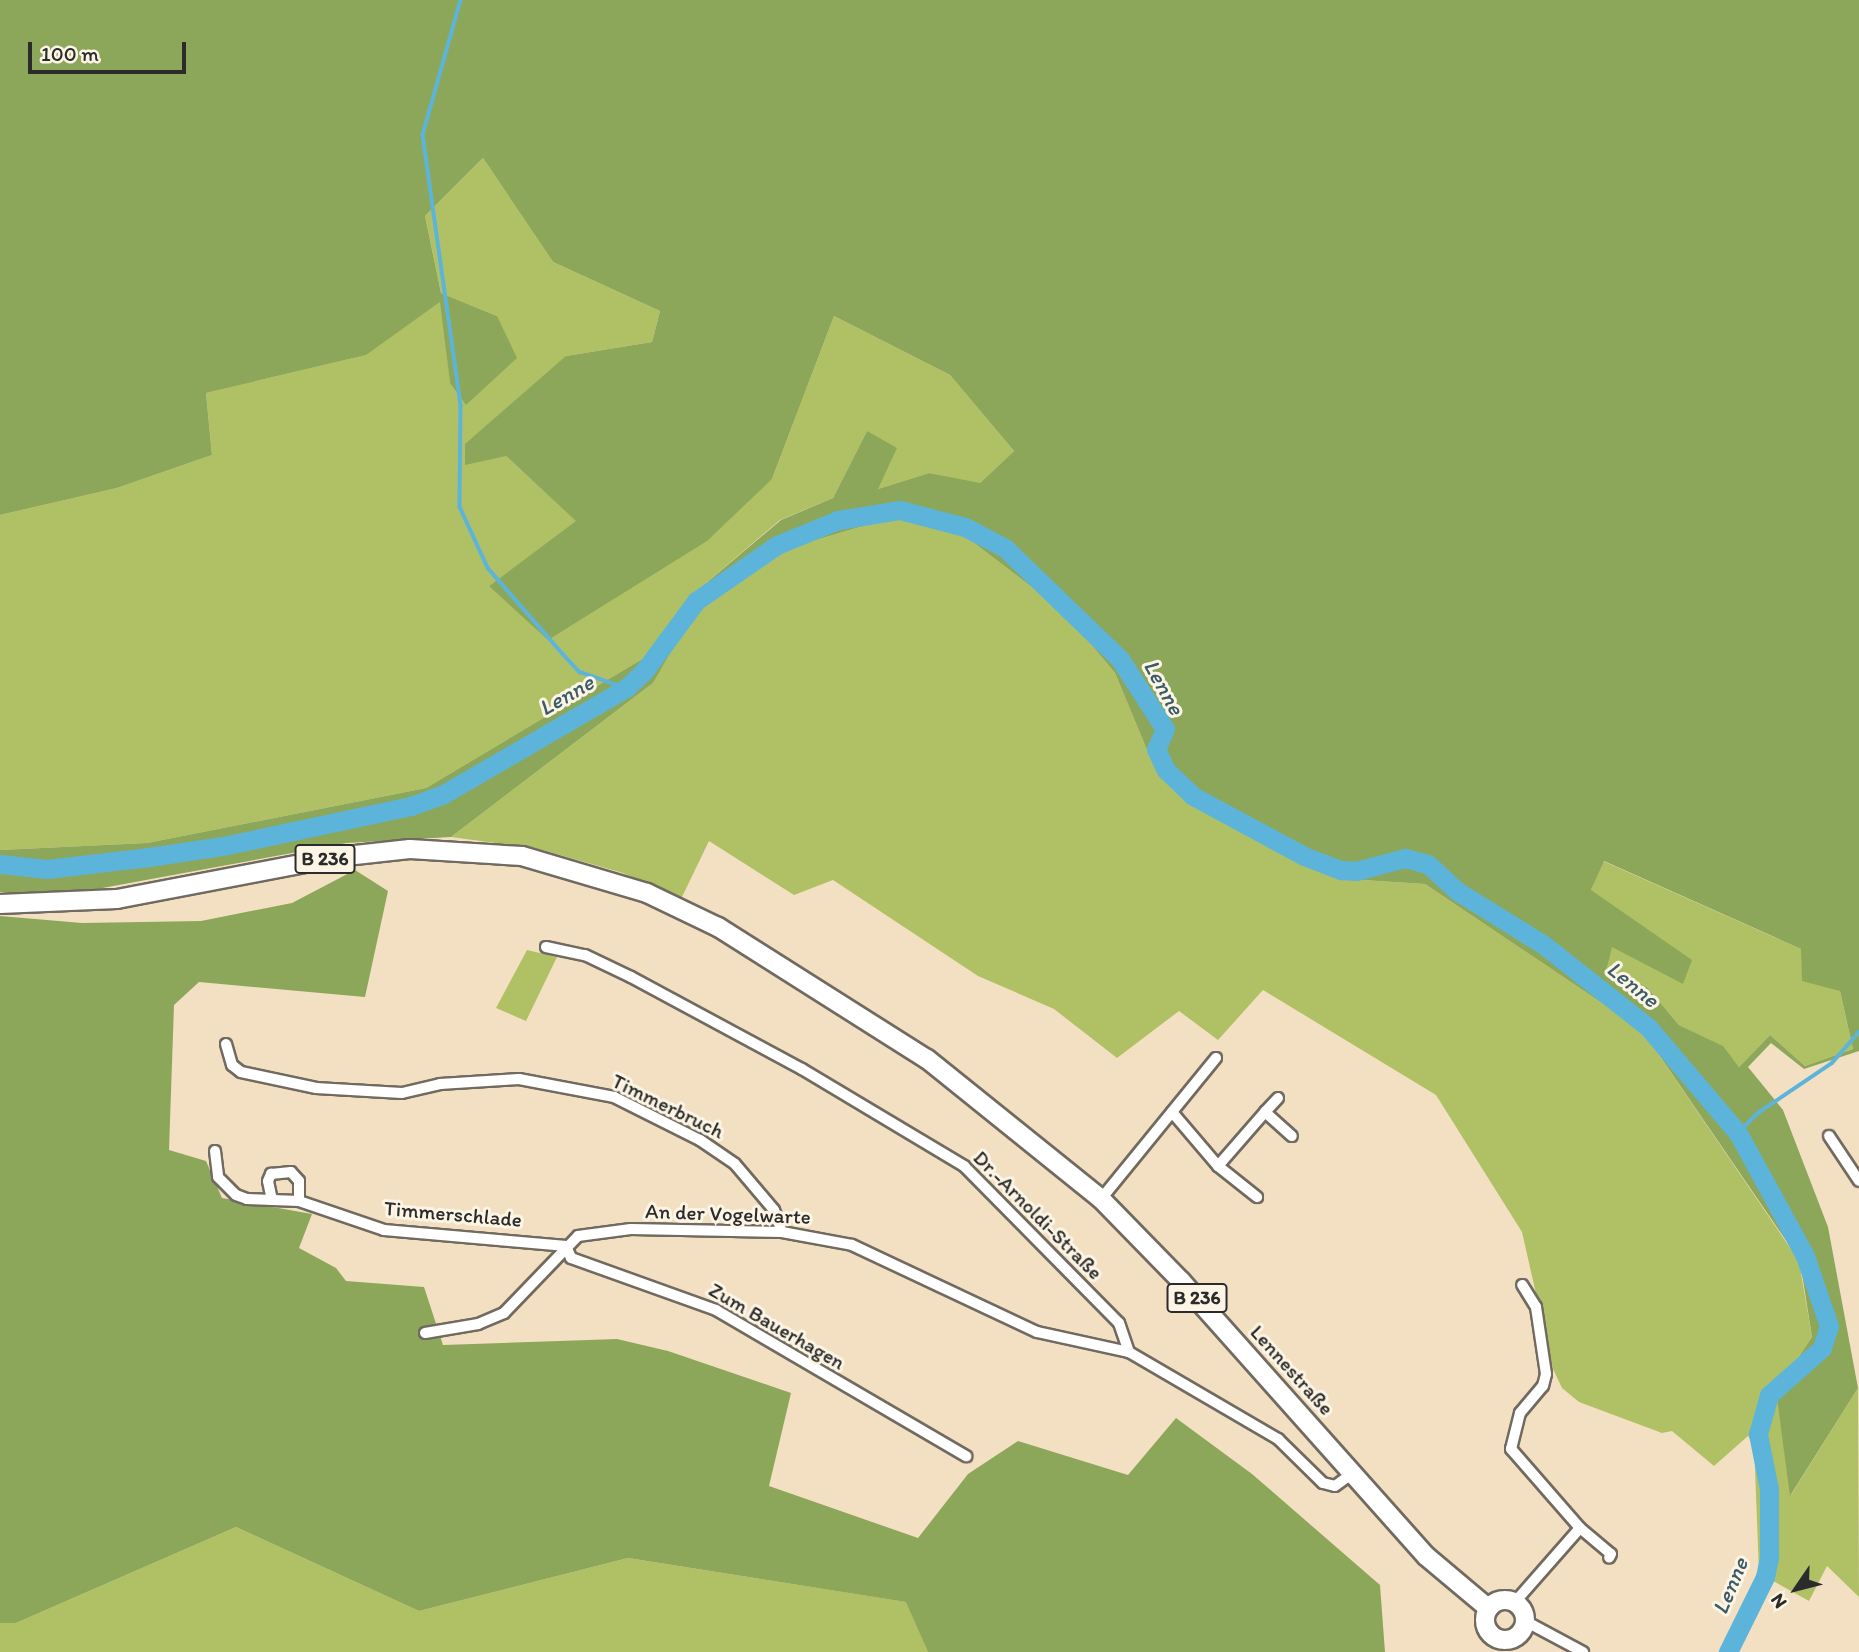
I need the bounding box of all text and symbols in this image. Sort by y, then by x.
scale bar [32,28,189,72]
text: 100 m [41,41,99,66]
water label: Lenne [1138,655,1190,719]
water label: Lenne [534,668,598,722]
road number: B 236 [294,844,356,874]
water label: Lenne [1601,955,1665,1013]
street label: Timmerbruch [608,1068,728,1144]
street label: Dr.-Arnoldi-Straße [968,1145,1108,1285]
street label: Timmerschlade [383,1195,523,1233]
street label: An der Vogelwarte [645,1199,811,1229]
street label: Zum Bauerhagen [704,1276,850,1376]
road number: B 236 [1166,1282,1228,1314]
street label: Lennestraße [1245,1320,1339,1420]
water label: Lenne [1706,1554,1754,1618]
north arrow [1761,1554,1831,1624]
text: N [1765,1589,1791,1613]

